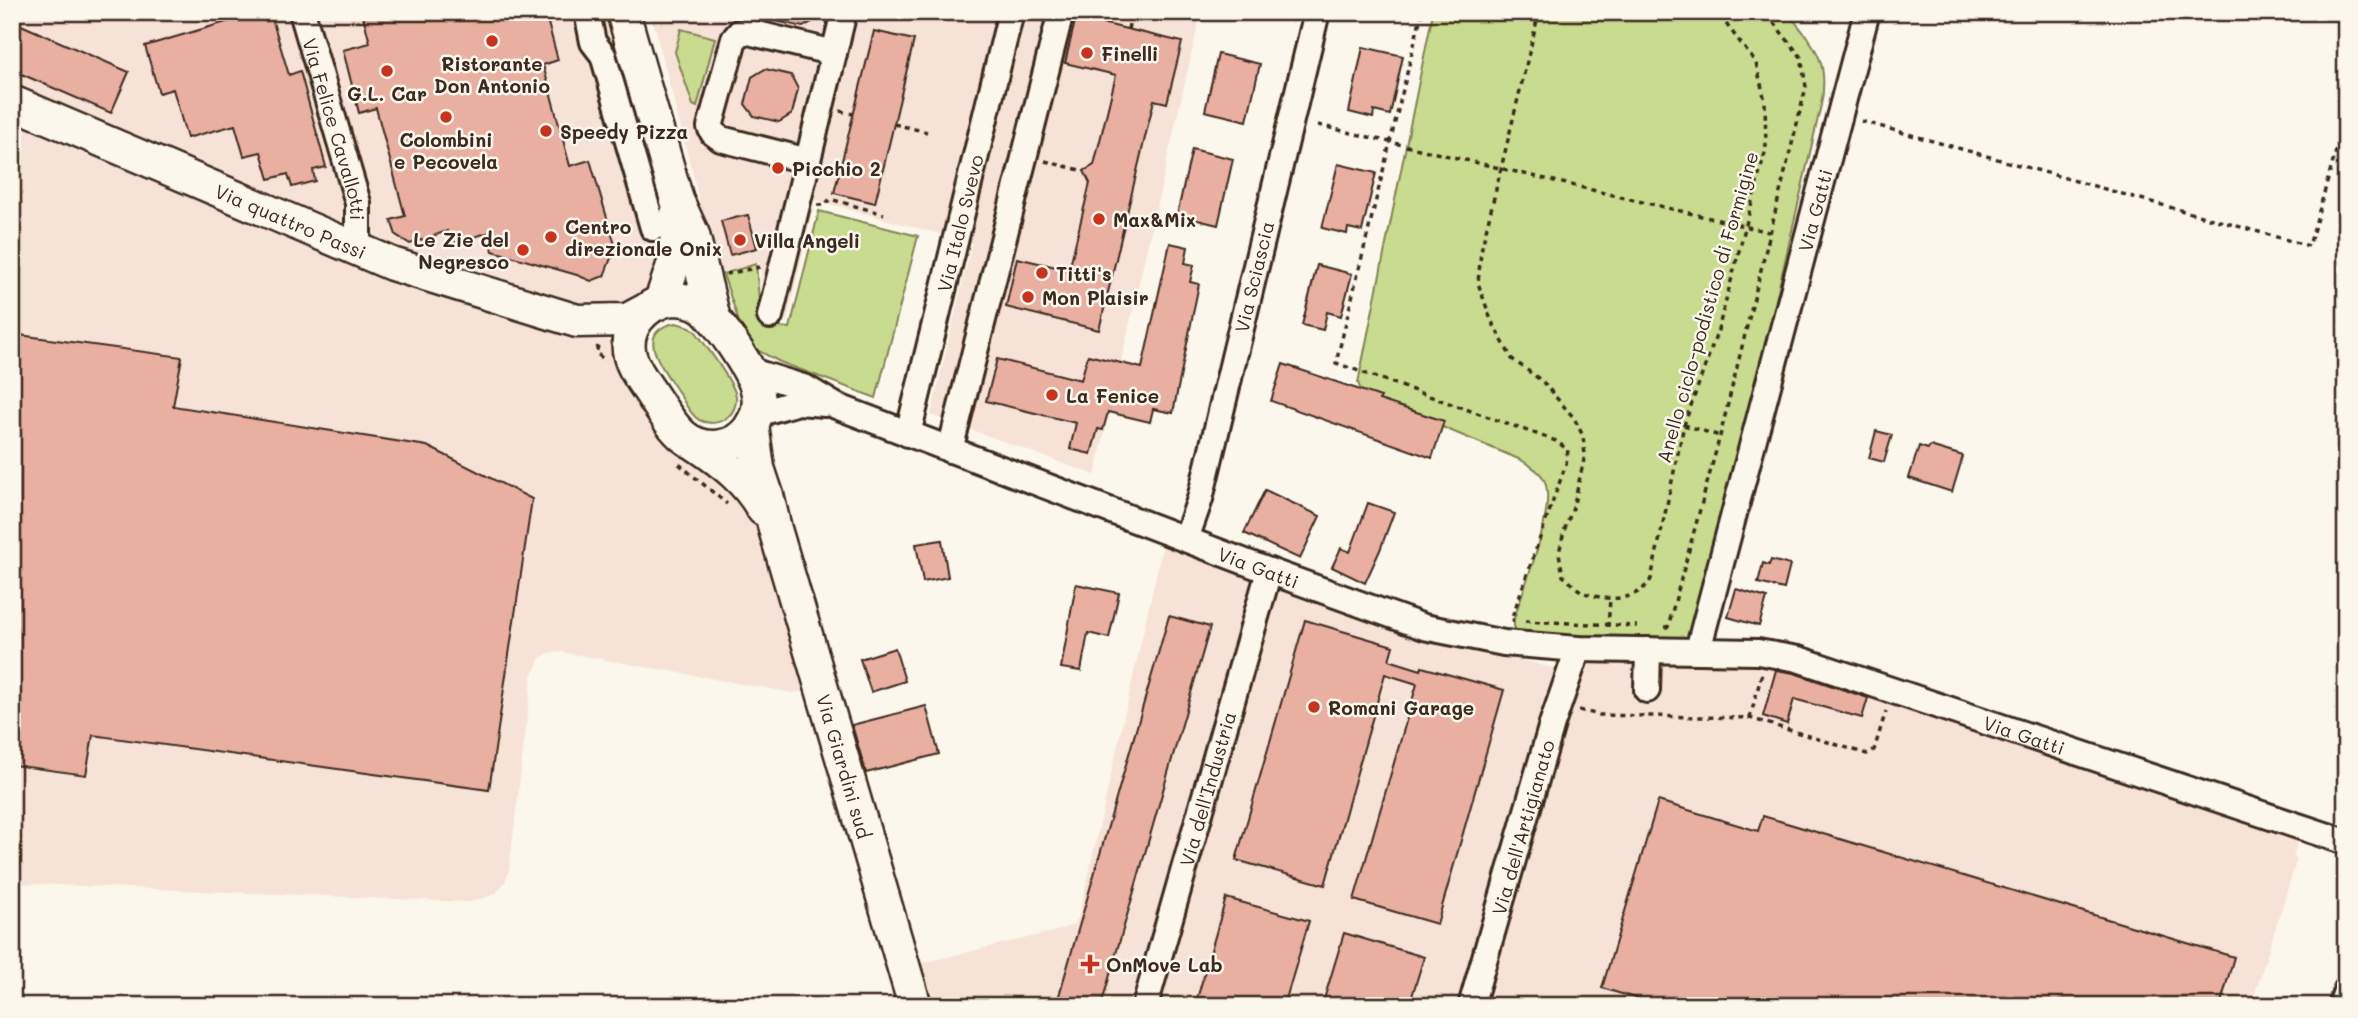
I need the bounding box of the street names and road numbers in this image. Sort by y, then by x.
street label: Via Felice Cavallotti [298,35,371,220]
street label: Anello ciclo-podistico di Formigine [1651,148,1763,466]
street label: Via Italo Svevo [931,152,988,294]
street label: Via Gatti [1792,166,1837,254]
street label: Via quattro Passi [211,178,370,264]
street label: Via Sciascia [1228,219,1279,335]
street label: Via Gatti [1215,540,1303,593]
street label: Via Giardini sud [812,691,878,841]
street label: Via dell'Industria [1173,708,1241,869]
street label: Via Gatti [1980,709,2068,760]
street label: Via dell'Artigianato [1485,737,1559,918]

